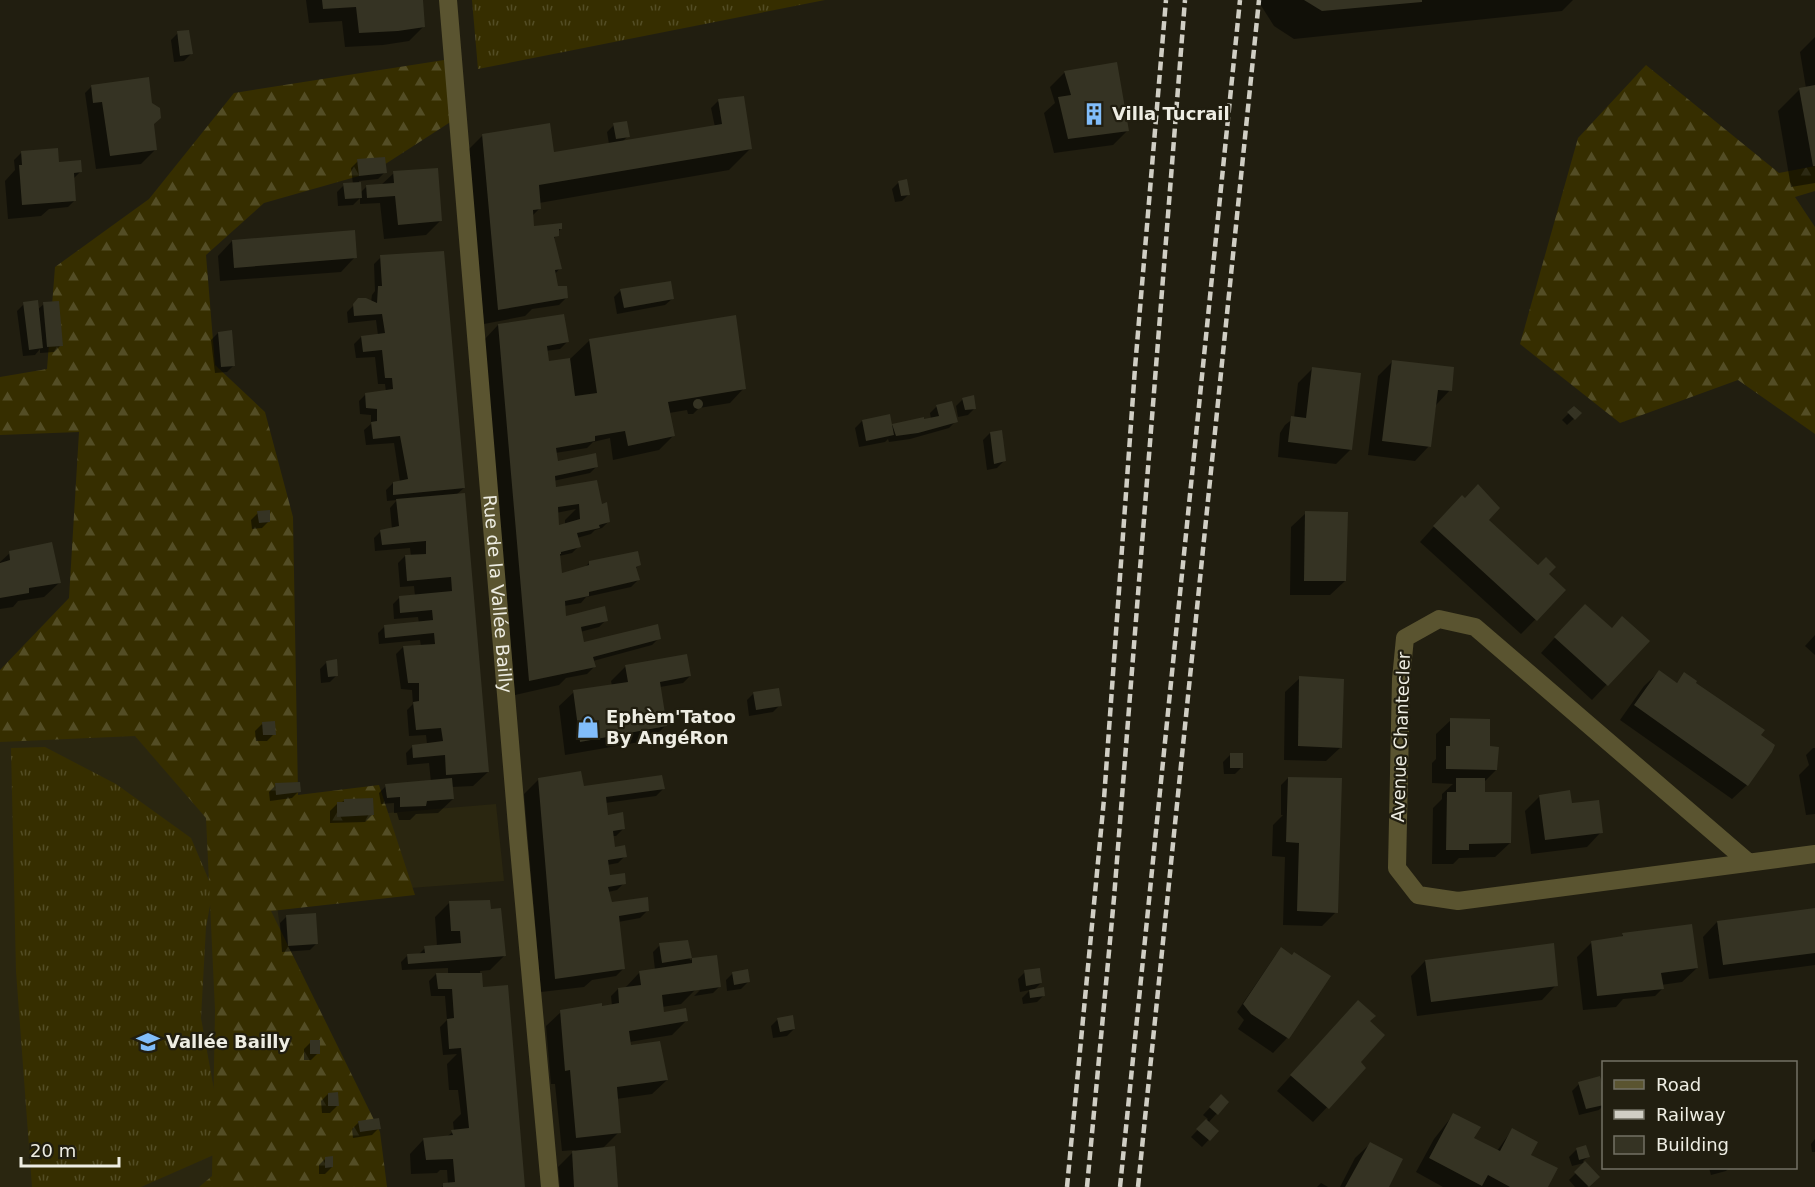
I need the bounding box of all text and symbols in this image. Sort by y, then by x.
building icon: Villa Tucrail [1081,101,1107,127]
place label: Villa Tucrail [1112,103,1230,124]
street label: Rue de la Vallée Bailly [479,494,517,694]
street label: Avenue Chantecler [1387,651,1414,823]
place label: Ephèm'Tatoo By AngéRon [606,706,736,748]
shop icon: Ephèm'Tatoo By AngéRon [575,714,601,740]
school or university icon: Vallée Bailly [135,1029,161,1055]
place label: Vallée Bailly [166,1031,290,1052]
legend [1602,1061,1797,1169]
text: Road [1656,1074,1701,1095]
text: Railway [1656,1104,1726,1125]
scale bar [21,1130,118,1168]
text: Building [1656,1134,1729,1155]
text: 20 m [30,1140,76,1161]

